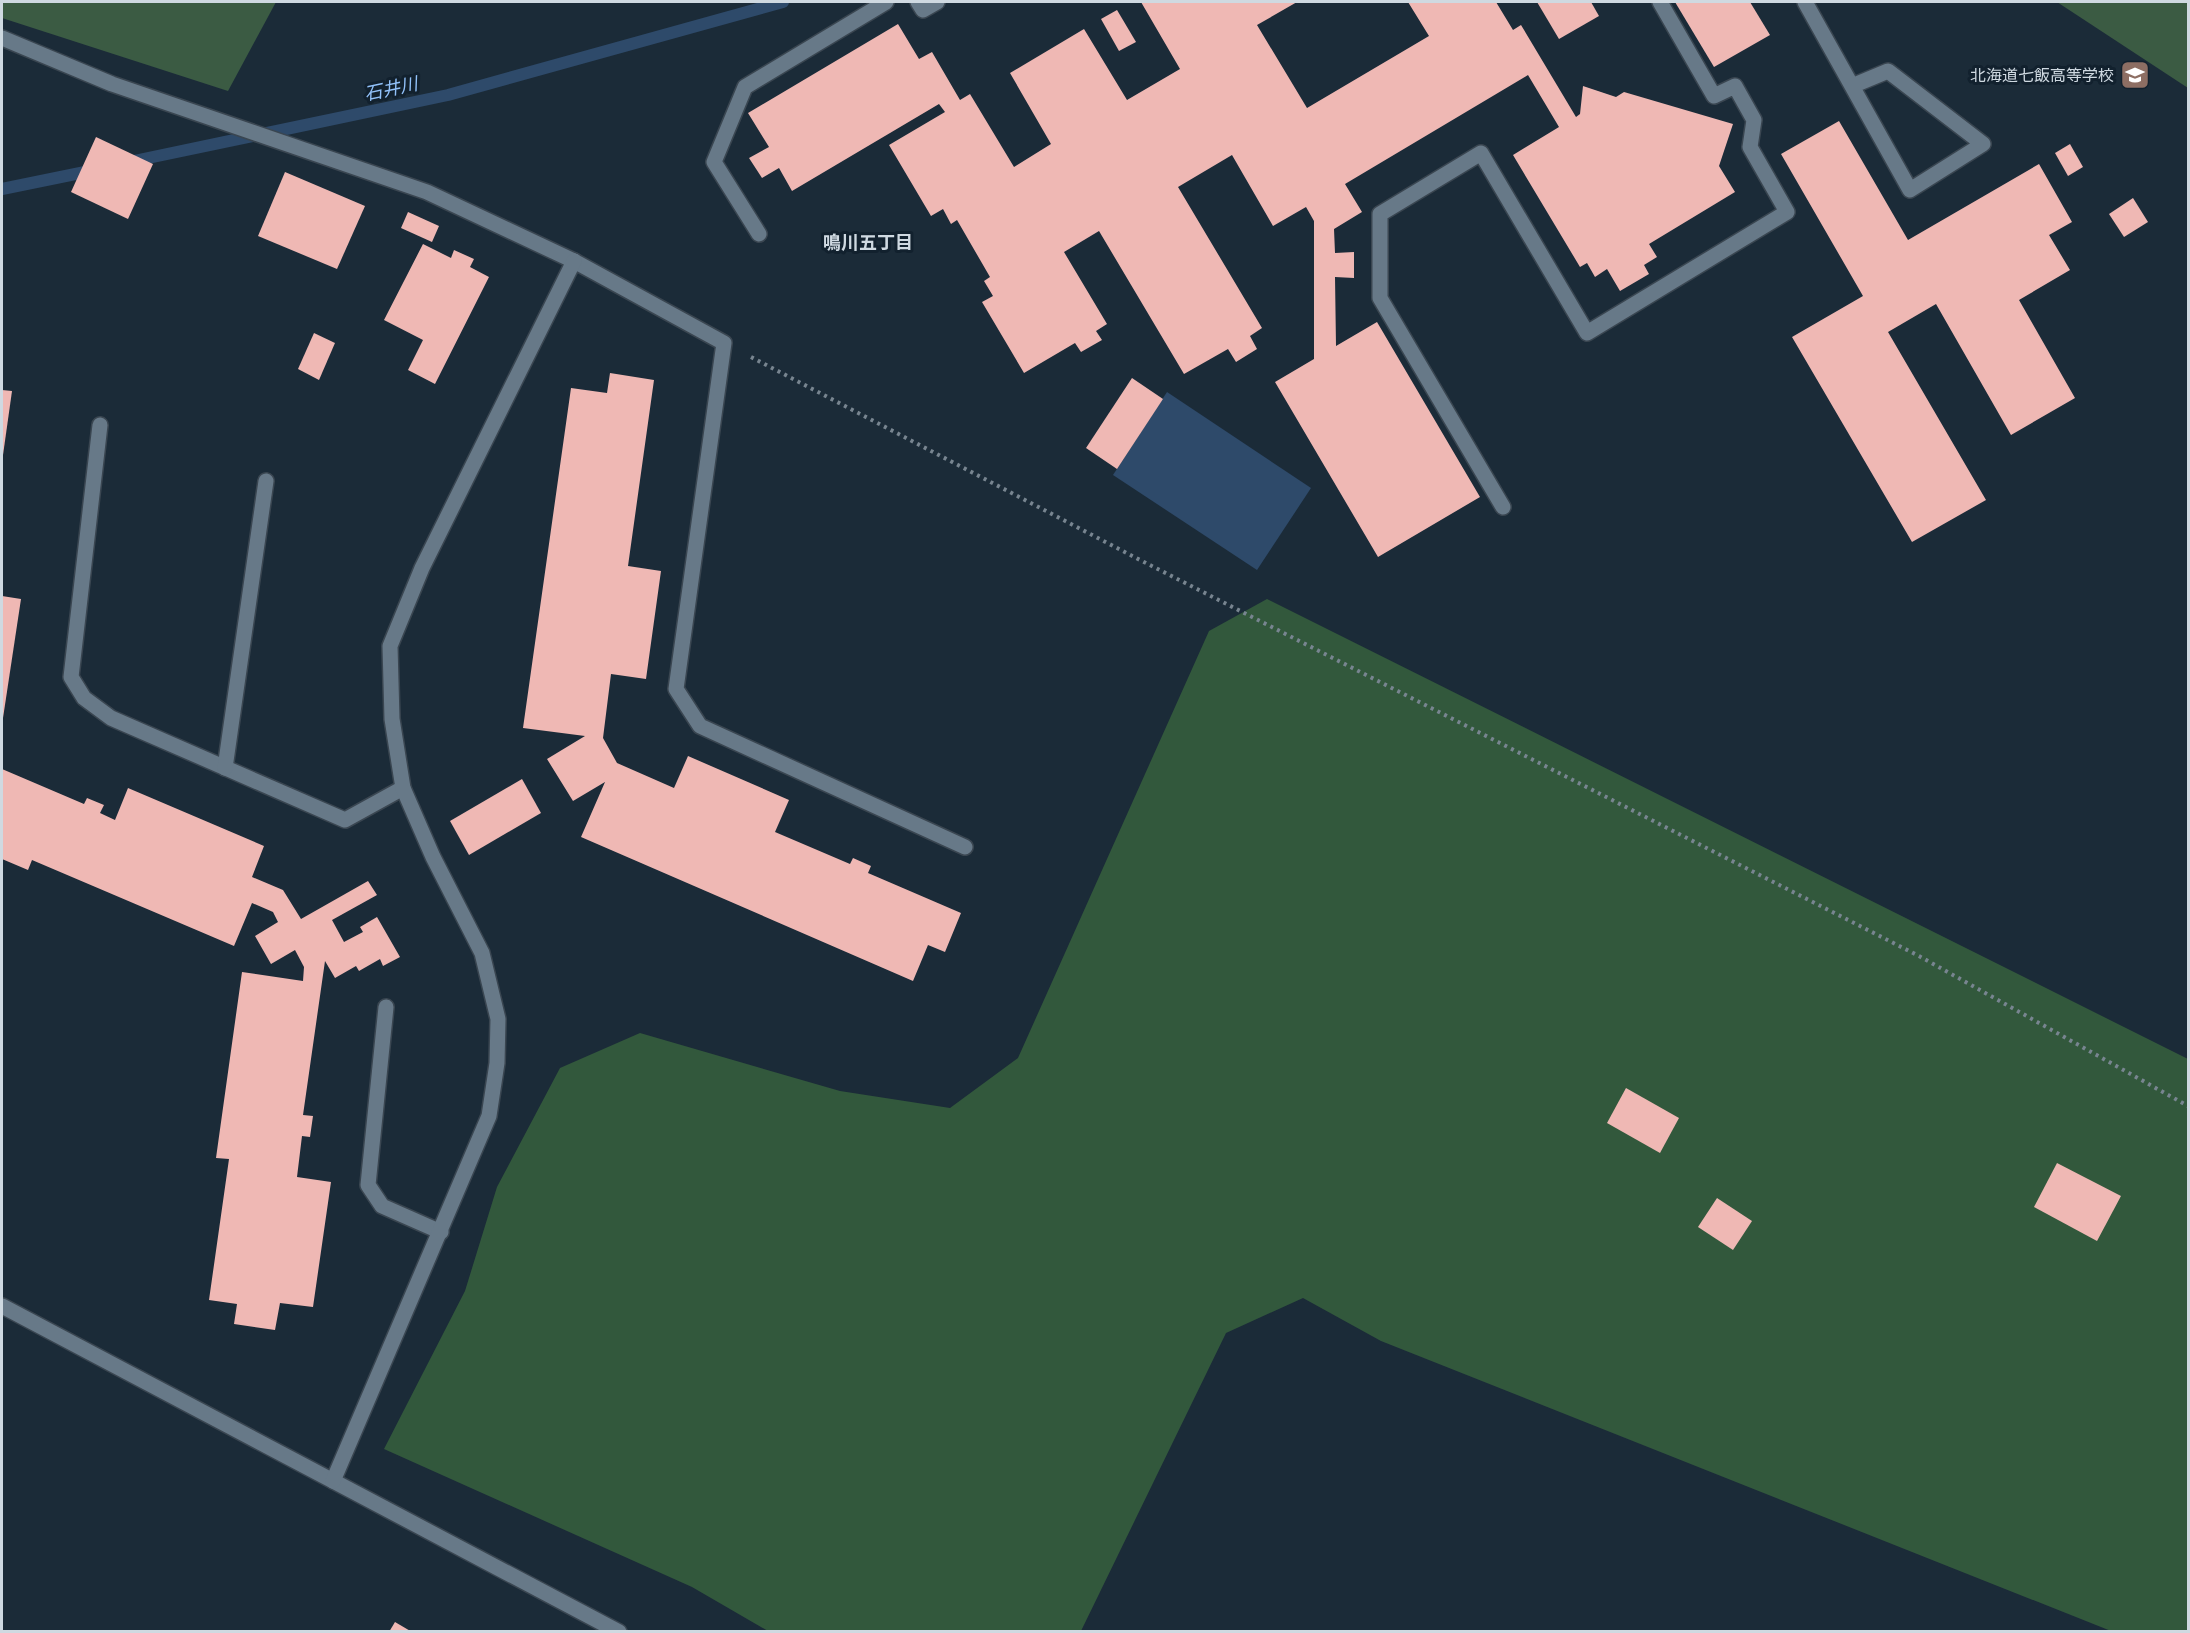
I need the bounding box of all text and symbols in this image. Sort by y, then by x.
school or university icon: 北海道七飯高等学校 [2119,59,2151,91]
place label: 北海道七飯高等学校 [1970,66,2114,84]
water label: 石井川 [362,72,421,103]
district label: 鳴川五丁目 [823,232,913,252]

